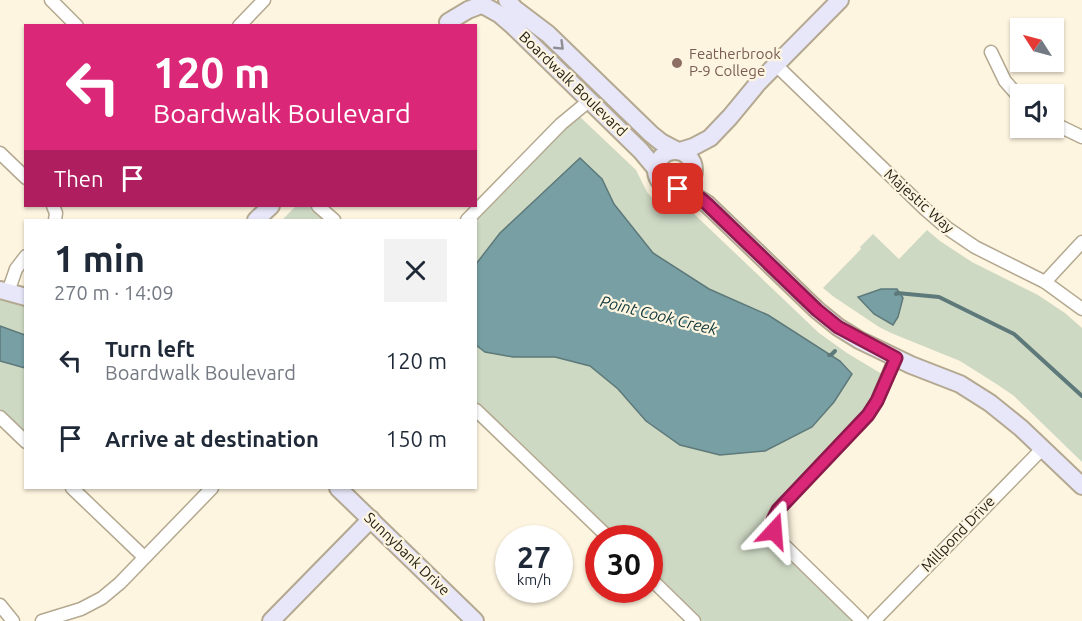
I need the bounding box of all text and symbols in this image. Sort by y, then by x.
north arrow [1010,18,1064,72]
map controls [1010,18,1064,138]
street label: Boardwalk Boulevard [516,28,631,140]
one-way arrow [553,39,564,50]
place label: Featherbrook P-9 College [689,45,781,79]
icon: left [54,48,132,126]
text: 120 m [153,49,270,96]
marker: Featherbrook P-9 College [670,56,684,70]
button: sound [1010,84,1064,138]
text: Boardwalk Boulevard [153,98,411,128]
icon: arrive [116,162,149,195]
pin [652,163,703,214]
street label: Majestic Way [881,165,958,236]
text: Then [54,166,104,191]
icon: arrive [661,172,694,205]
text: 1 min [54,238,145,279]
button: close [384,239,447,302]
text: 270 m · 14:09 [54,281,174,304]
water label: Point Cook Creek [599,292,720,338]
text: Turn left [105,336,195,361]
icon: left [54,344,87,377]
text: 120 m [386,348,447,373]
text: Boardwalk Boulevard [105,361,296,384]
icon: arrive [54,422,87,455]
text: Arrive at destination [105,426,319,451]
text: 150 m [386,426,447,451]
street label: Millpond Drive [917,492,998,575]
position arrow [742,499,806,563]
street label: Sunnybank Drive [361,509,454,599]
speed limit sign: 30 [585,525,663,603]
text: 27 [517,540,551,574]
text: km/h [517,571,551,588]

